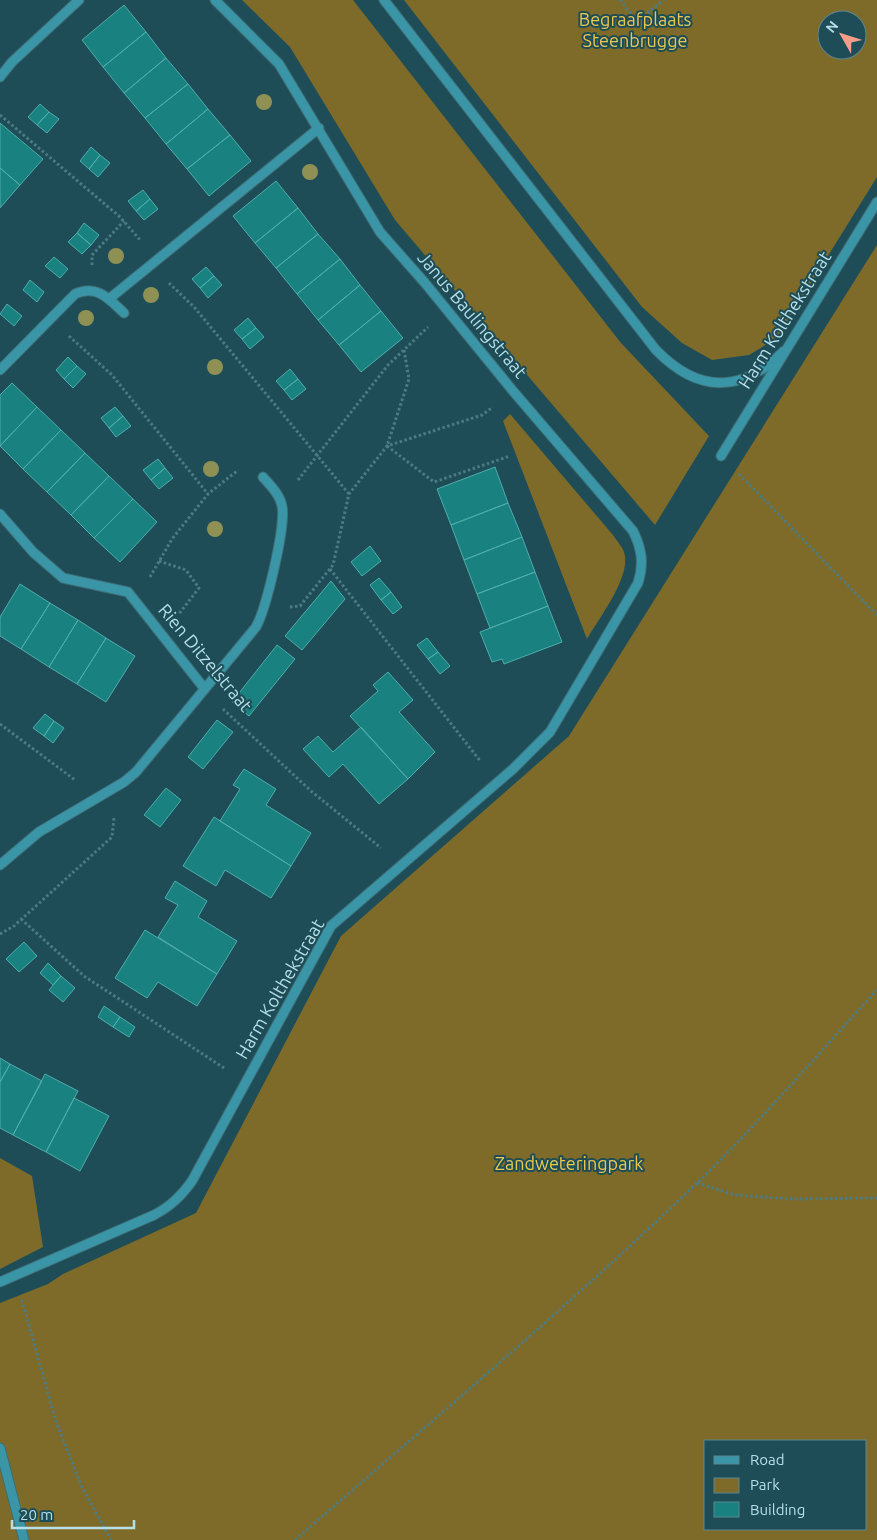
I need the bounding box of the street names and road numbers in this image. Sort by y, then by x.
street label: Janus Baulingstraat [414,247,531,382]
street label: Harm Kolthekstraat [734,247,834,392]
street label: Rien Ditzelstraat [155,600,257,715]
street label: Harm Kolthekstraat [231,915,327,1062]

